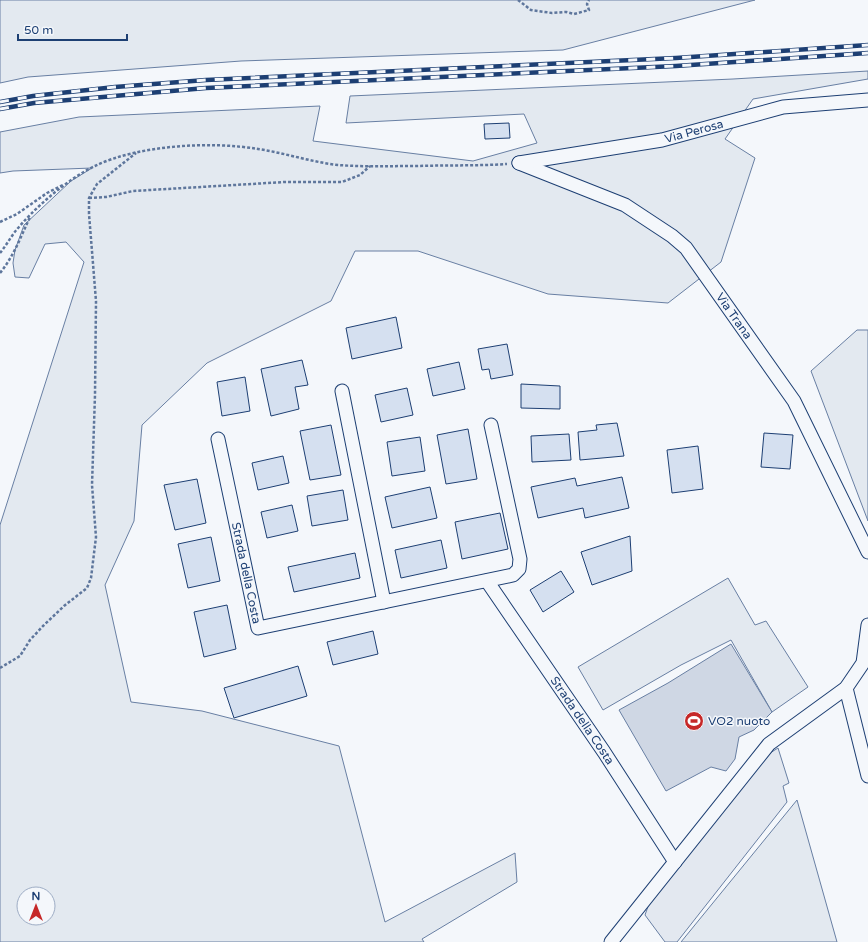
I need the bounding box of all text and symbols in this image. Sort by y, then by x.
scale bar [18,16,127,42]
text: 50 m [24,23,53,37]
street label: Via Perosa [663,117,725,146]
street label: Via Trana [713,290,755,342]
street label: Strada della Costa [229,521,264,625]
street label: Strada della Costa [547,674,617,767]
sports icon: VO2 nuoto [683,710,705,732]
place label: VO2 nuoto [708,714,770,728]
north arrow [16,886,56,926]
text: N [32,890,40,903]

